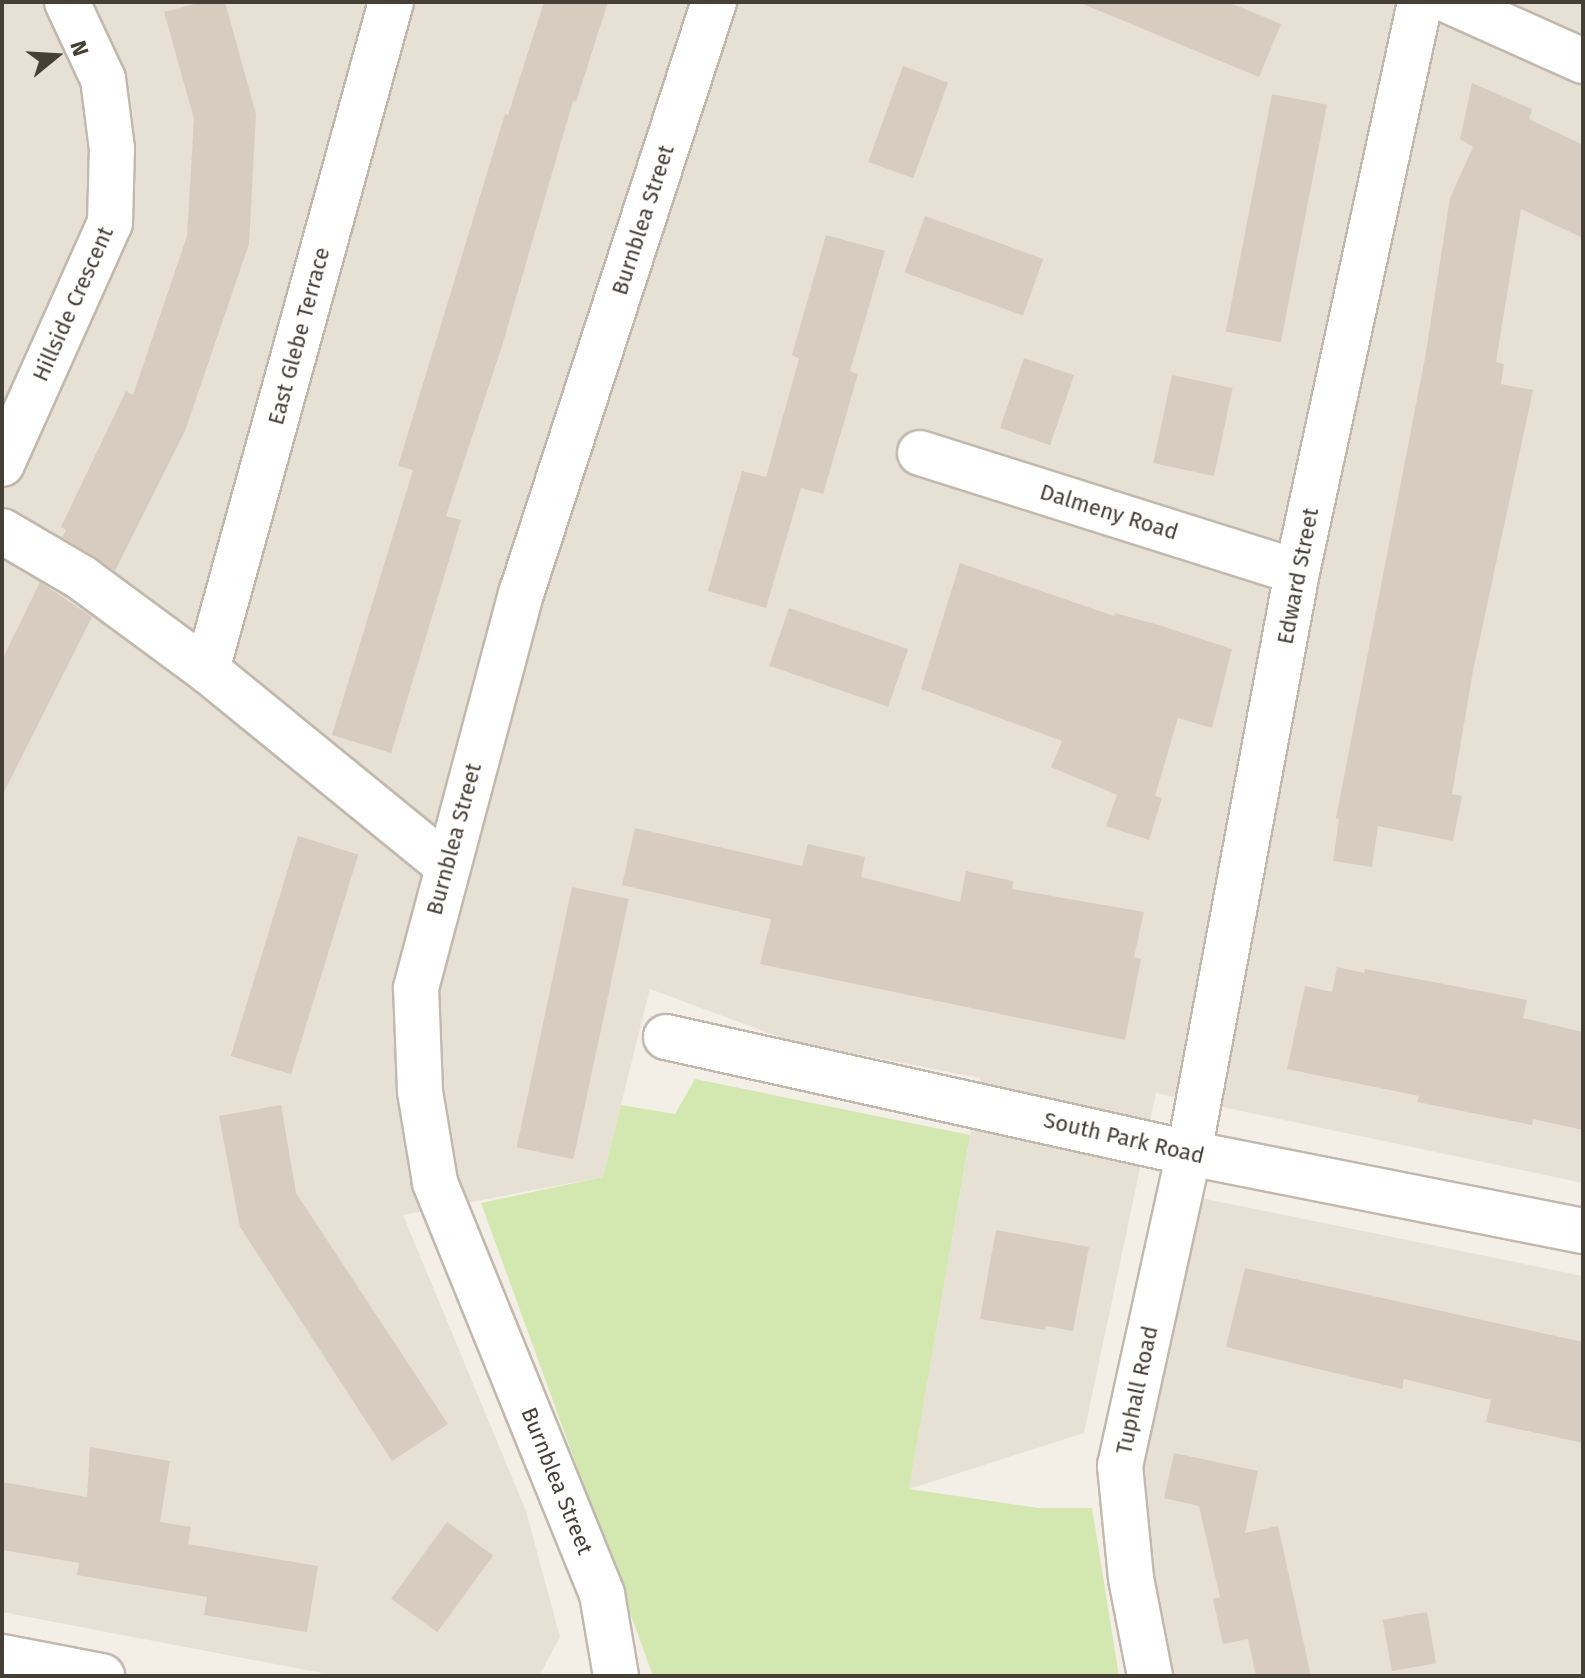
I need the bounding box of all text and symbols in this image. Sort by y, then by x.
north arrow [16,16,96,96]
text: N [64,37,94,60]
street label: Burnblea Street [606,142,680,298]
street label: Hillside Crescent [27,223,119,385]
street label: East Glebe Terrace [263,244,335,428]
street label: Dalmeny Road [1037,478,1181,546]
street label: Edward Street [1272,506,1324,646]
street label: Burnblea Street [421,760,487,918]
street label: South Park Road [1041,1107,1207,1169]
street label: Tuphall Road [1111,1323,1163,1457]
street label: Burnblea Street [516,1404,598,1558]

